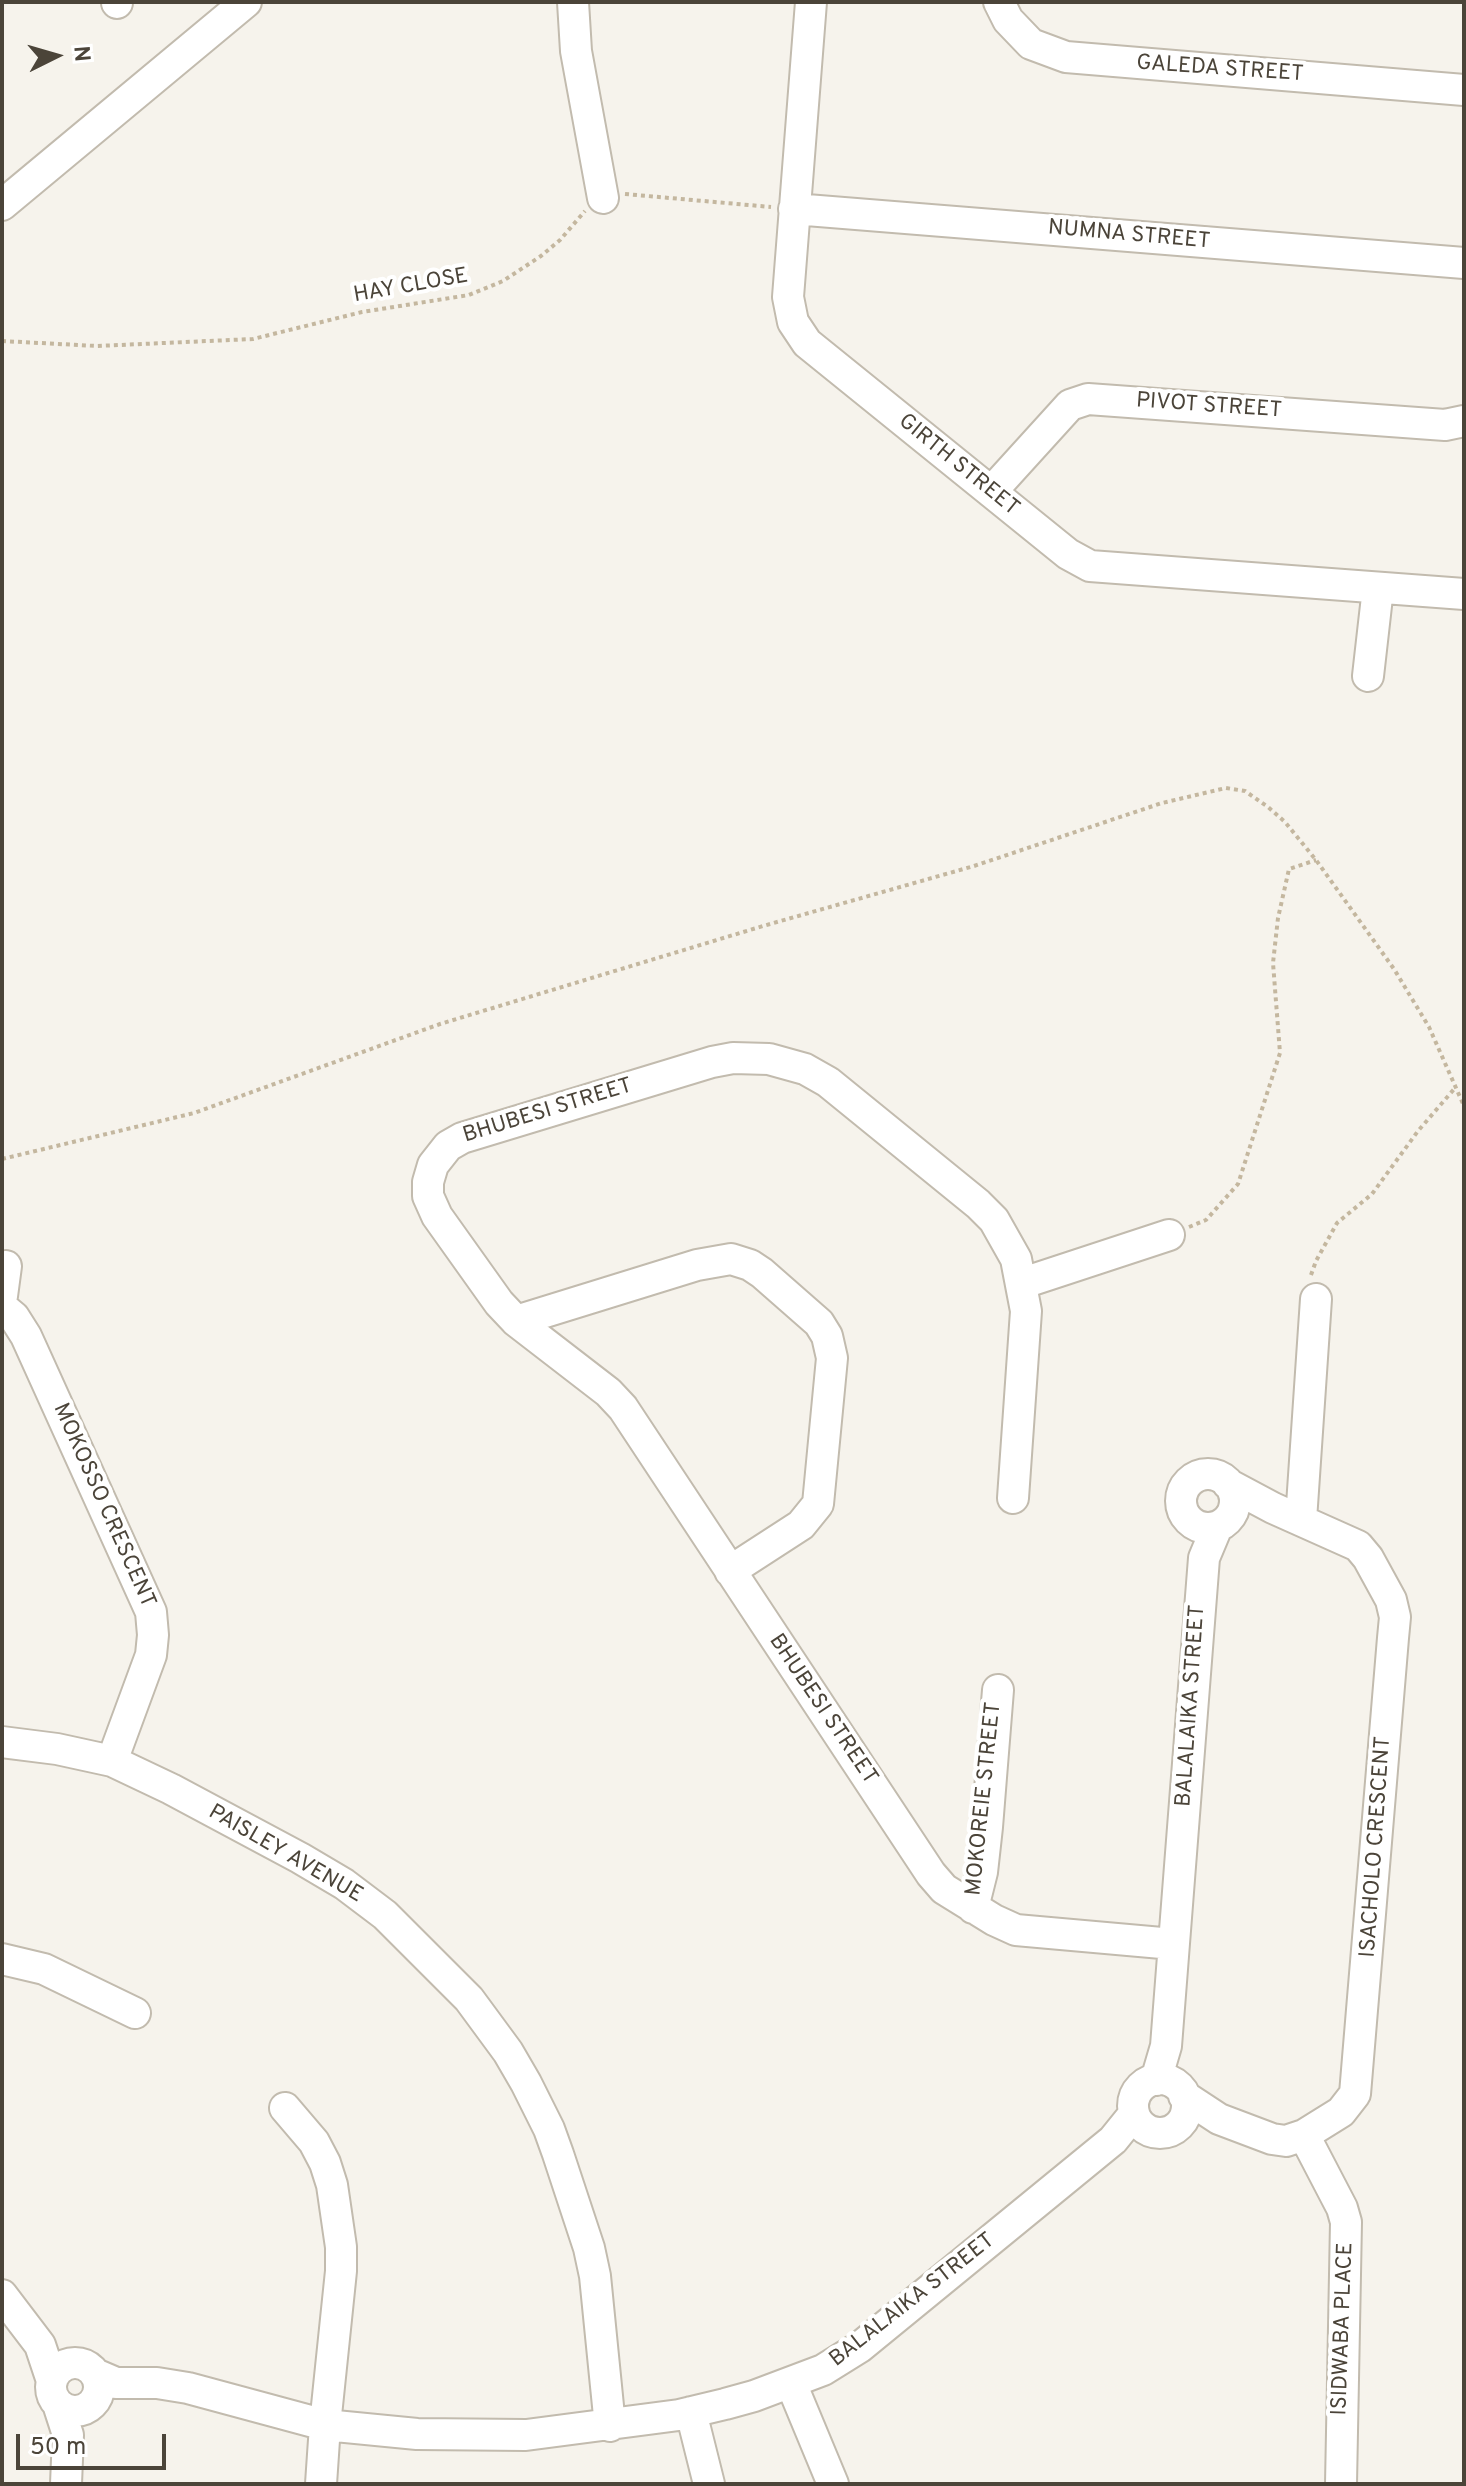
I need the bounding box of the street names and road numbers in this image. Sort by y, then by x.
street label: GALEDA STREET [1135,51,1305,89]
street label: NUMNA STREET [1047,216,1211,256]
street label: HAY CLOSE [352,264,470,310]
street label: PIVOT STREET [1135,389,1283,425]
street label: GIRTH STREET [892,409,1024,523]
street label: BHUBESI STREET [460,1074,636,1150]
street label: MOKOSSO CRESCENT [46,1400,160,1612]
street label: BALALAIKA STREET [1172,1604,1212,1808]
street label: BHUBESI STREET [762,1630,882,1790]
street label: MOKOREIE STREET [962,1701,1008,1897]
street label: ISACHOLO CRESCENT [1356,1735,1398,1959]
street label: PAISLEY AVENUE [203,1800,367,1910]
street label: BALALAIKA STREET [825,2228,1001,2374]
street label: ISIDWABA PLACE [1328,2242,1360,2416]

